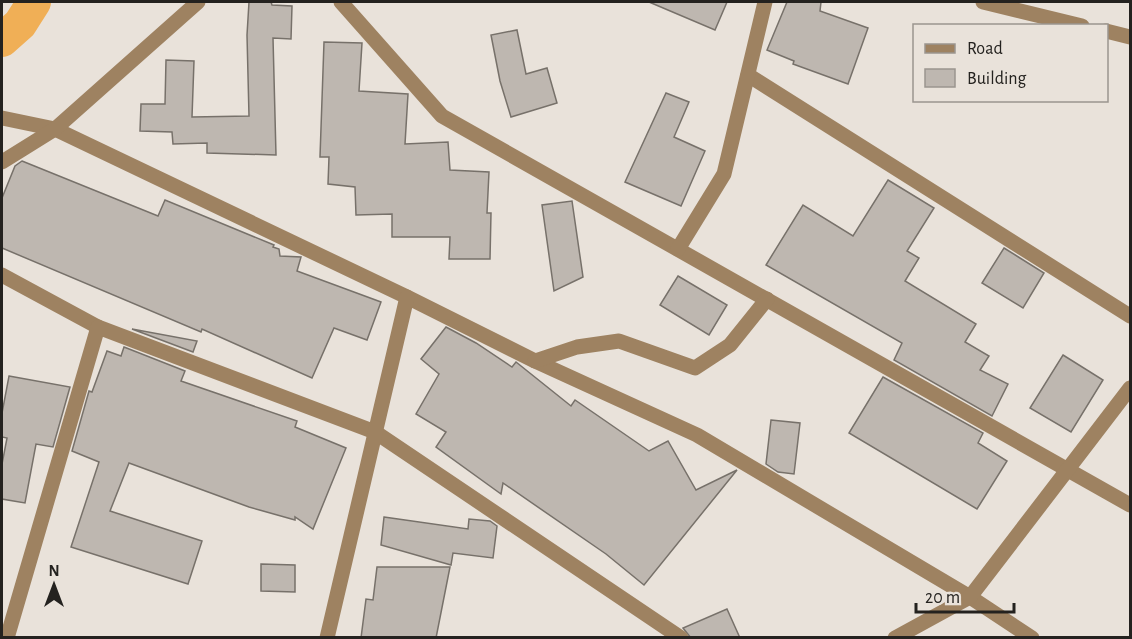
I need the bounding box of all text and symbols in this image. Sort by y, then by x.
legend [913,24,1108,102]
text: Road [967,40,1003,58]
text: Building [967,70,1027,88]
north arrow [24,555,84,615]
text: N [48,563,60,579]
scale bar [916,576,1014,614]
text: 20 m [925,589,960,607]

